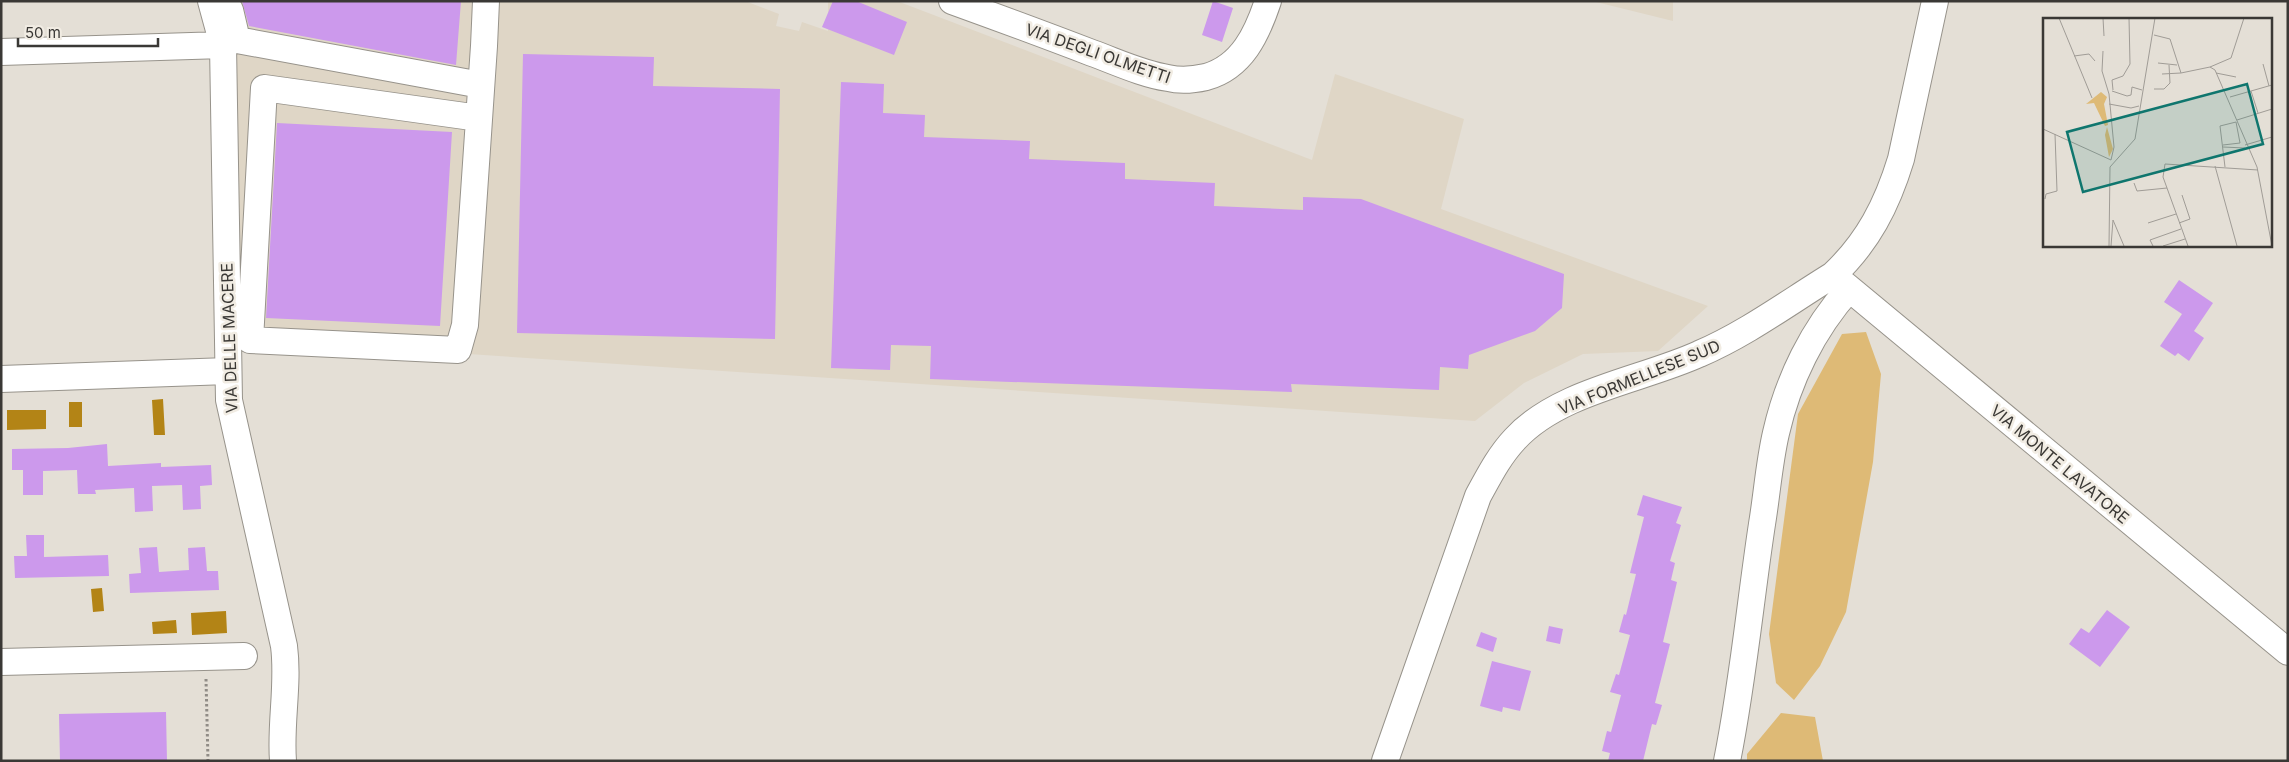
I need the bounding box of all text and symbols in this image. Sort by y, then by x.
scale bar [18,15,158,47]
inset map [2043,18,2272,246]
street label: VIA DEGLI OLMETTI [1023,19,1173,87]
text: 50 m [25,23,61,42]
street label: VIA DELLE MACERE [216,262,242,414]
street label: VIA FORMELLESE SUD [1555,335,1723,419]
street label: VIA MONTE LAVATORE [1987,400,2133,528]

